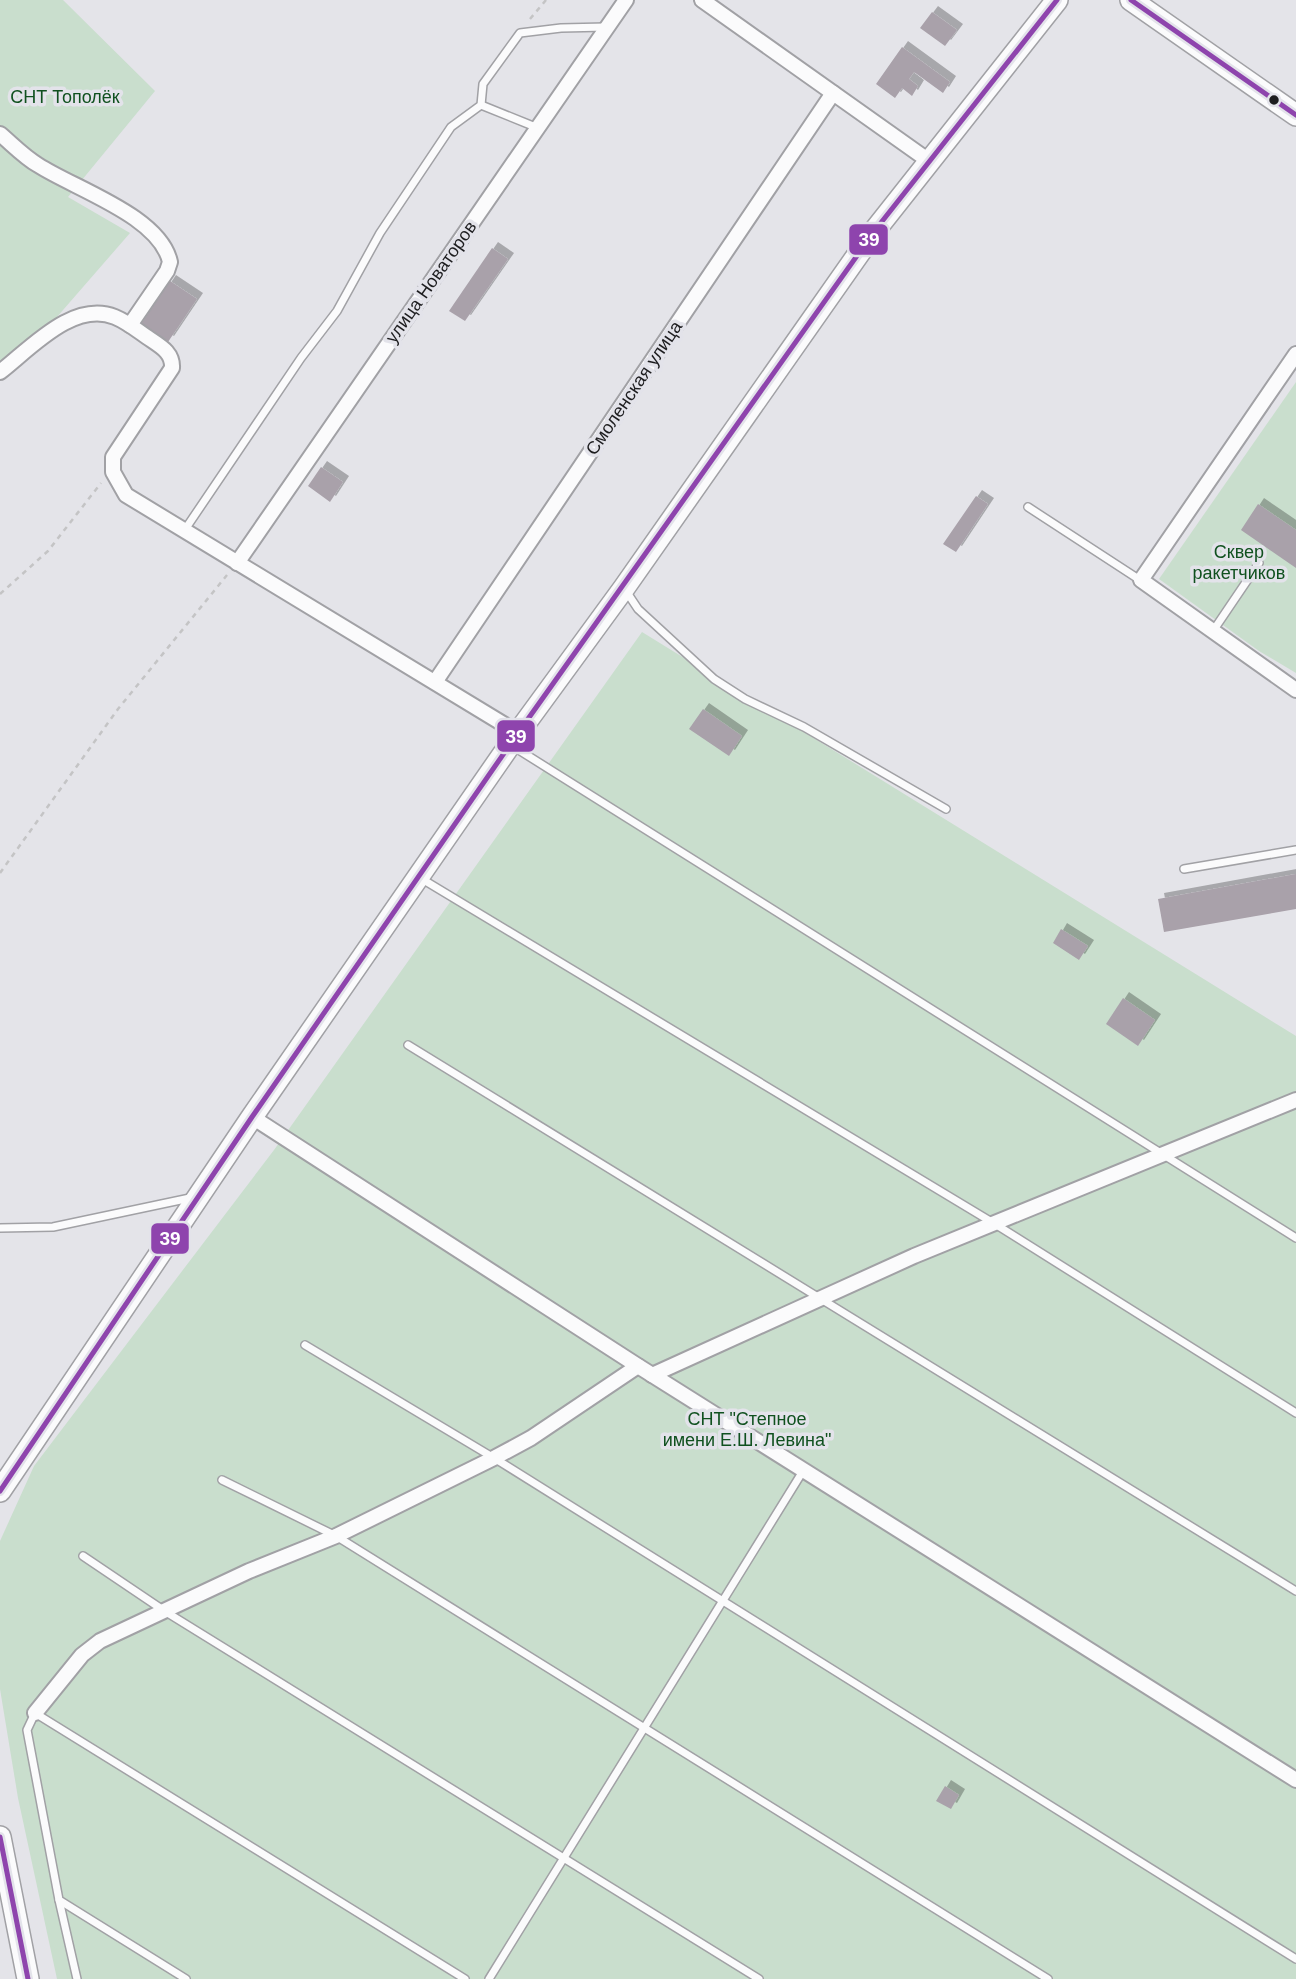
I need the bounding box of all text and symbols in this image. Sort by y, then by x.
park label: СНТ Тополёк [10,87,120,107]
unlabelled marker [1267,93,1281,107]
street label: улица Новаторов [381,217,481,347]
line badge: 39 [848,223,889,256]
text: 39 [858,229,880,250]
street label: Смоленская улица [582,317,687,459]
park label: Сквер ракетчиков [1193,542,1285,583]
line badge: 39 [496,719,536,753]
text: 39 [505,726,527,747]
line badge: 39 [150,1222,190,1255]
text: 39 [159,1228,181,1249]
park label: СНТ "Степное имени Е.Ш. Левина" [663,1409,831,1450]

